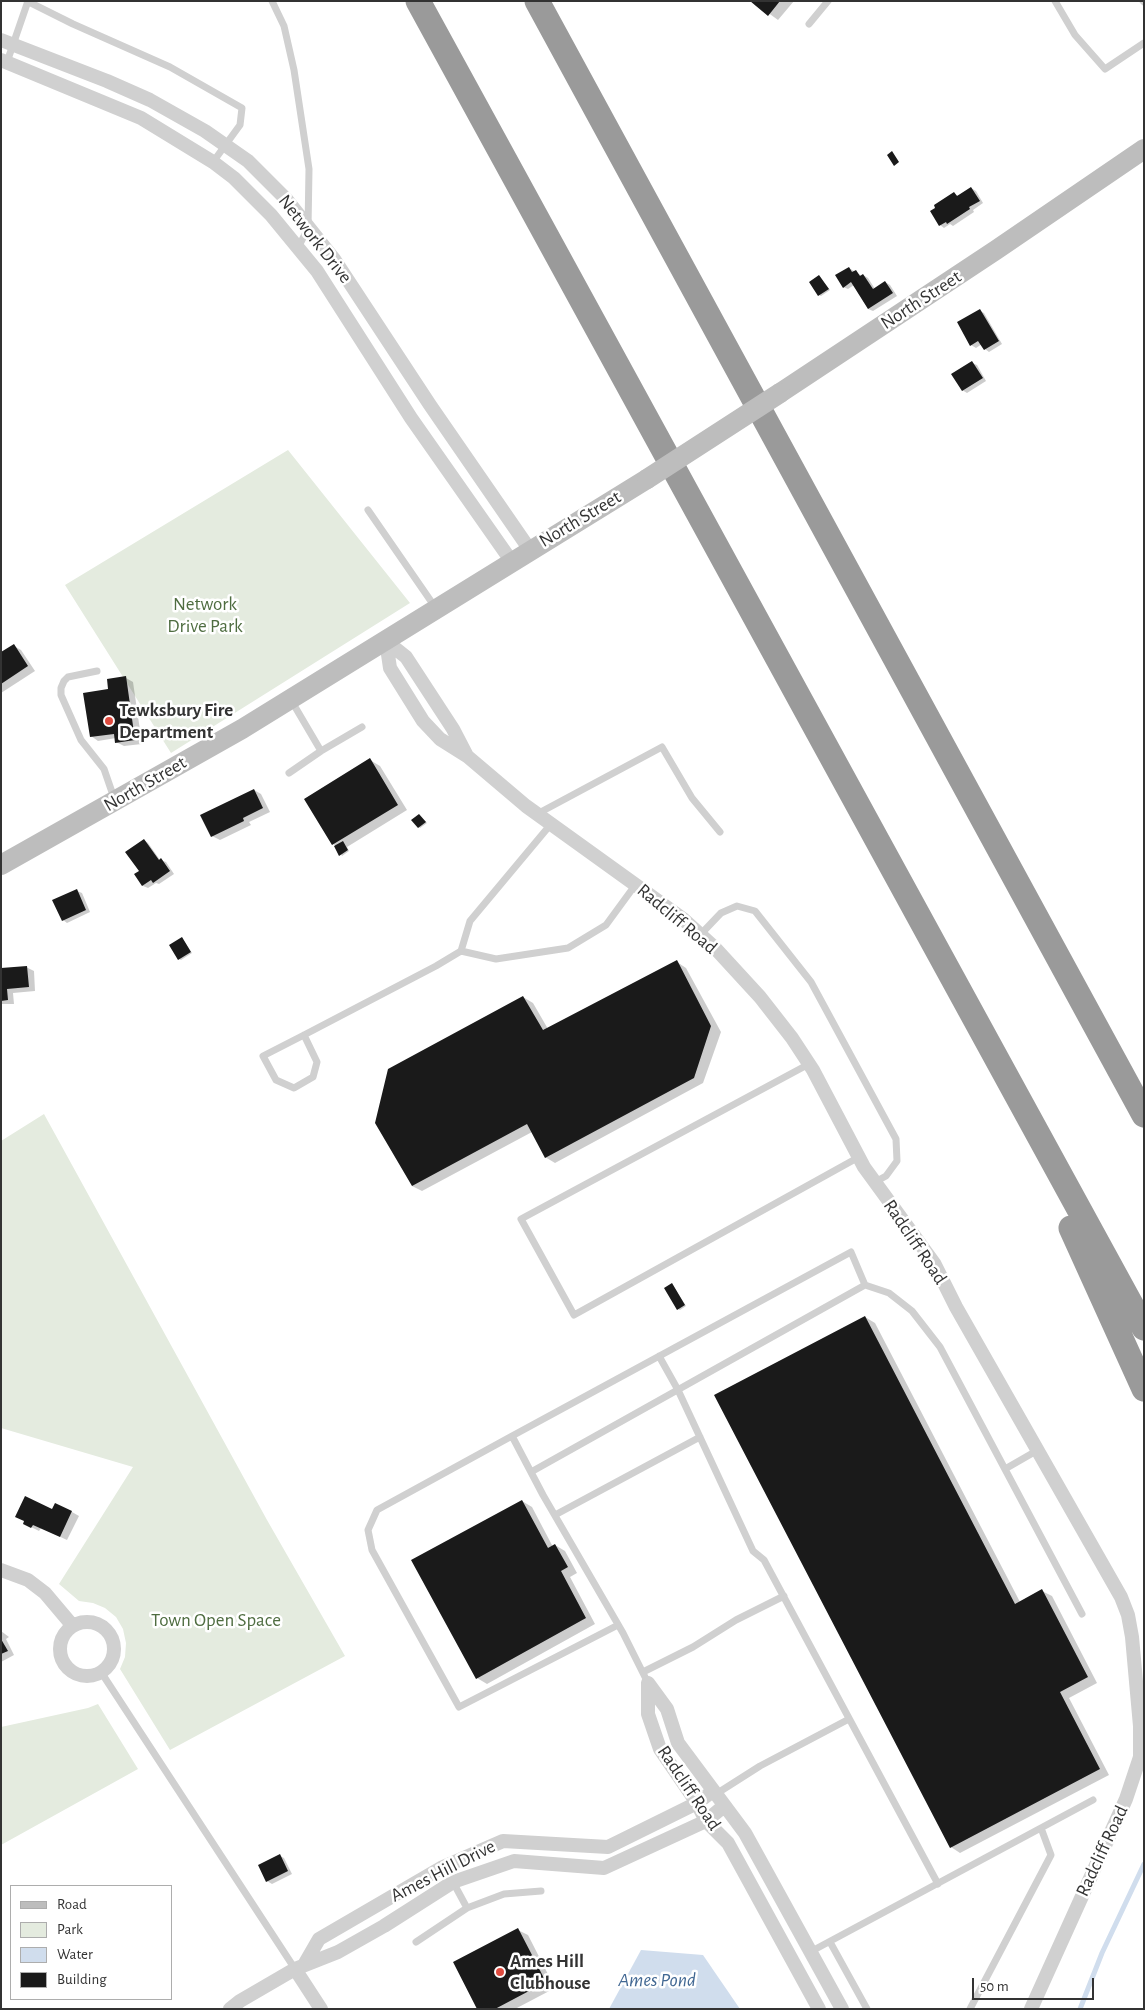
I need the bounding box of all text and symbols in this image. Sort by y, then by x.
street label: Network Drive [273,190,357,288]
street label: North Street [876,265,966,335]
street label: North Street [535,486,625,552]
park label: Network Drive Park [167,593,243,637]
place label: Tewksbury Fire Department [119,699,233,743]
marker: Tewksbury Fire Department [103,715,115,727]
street label: North Street [100,751,190,817]
street label: Radcliff Road [632,879,722,959]
street label: Radcliff Road [878,1195,952,1289]
park label: Town Open Space [151,1609,281,1631]
street label: Radcliff Road [652,1741,726,1835]
street label: Radcliff Road [1071,1802,1133,1900]
street label: Ames Hill Drive [387,1835,499,1907]
legend [10,1885,172,2000]
text: Road [57,1897,87,1912]
text: Park [57,1922,83,1937]
text: Water [57,1947,93,1962]
place label: Ames Hill Clubhouse [510,1950,590,1994]
marker: Ames Hill Clubhouse [494,1966,506,1978]
water label: Ames Pond [618,1968,696,1992]
scale bar [975,1968,1098,2000]
text: Building [57,1972,107,1987]
text: 50 m [980,1979,1009,1994]

